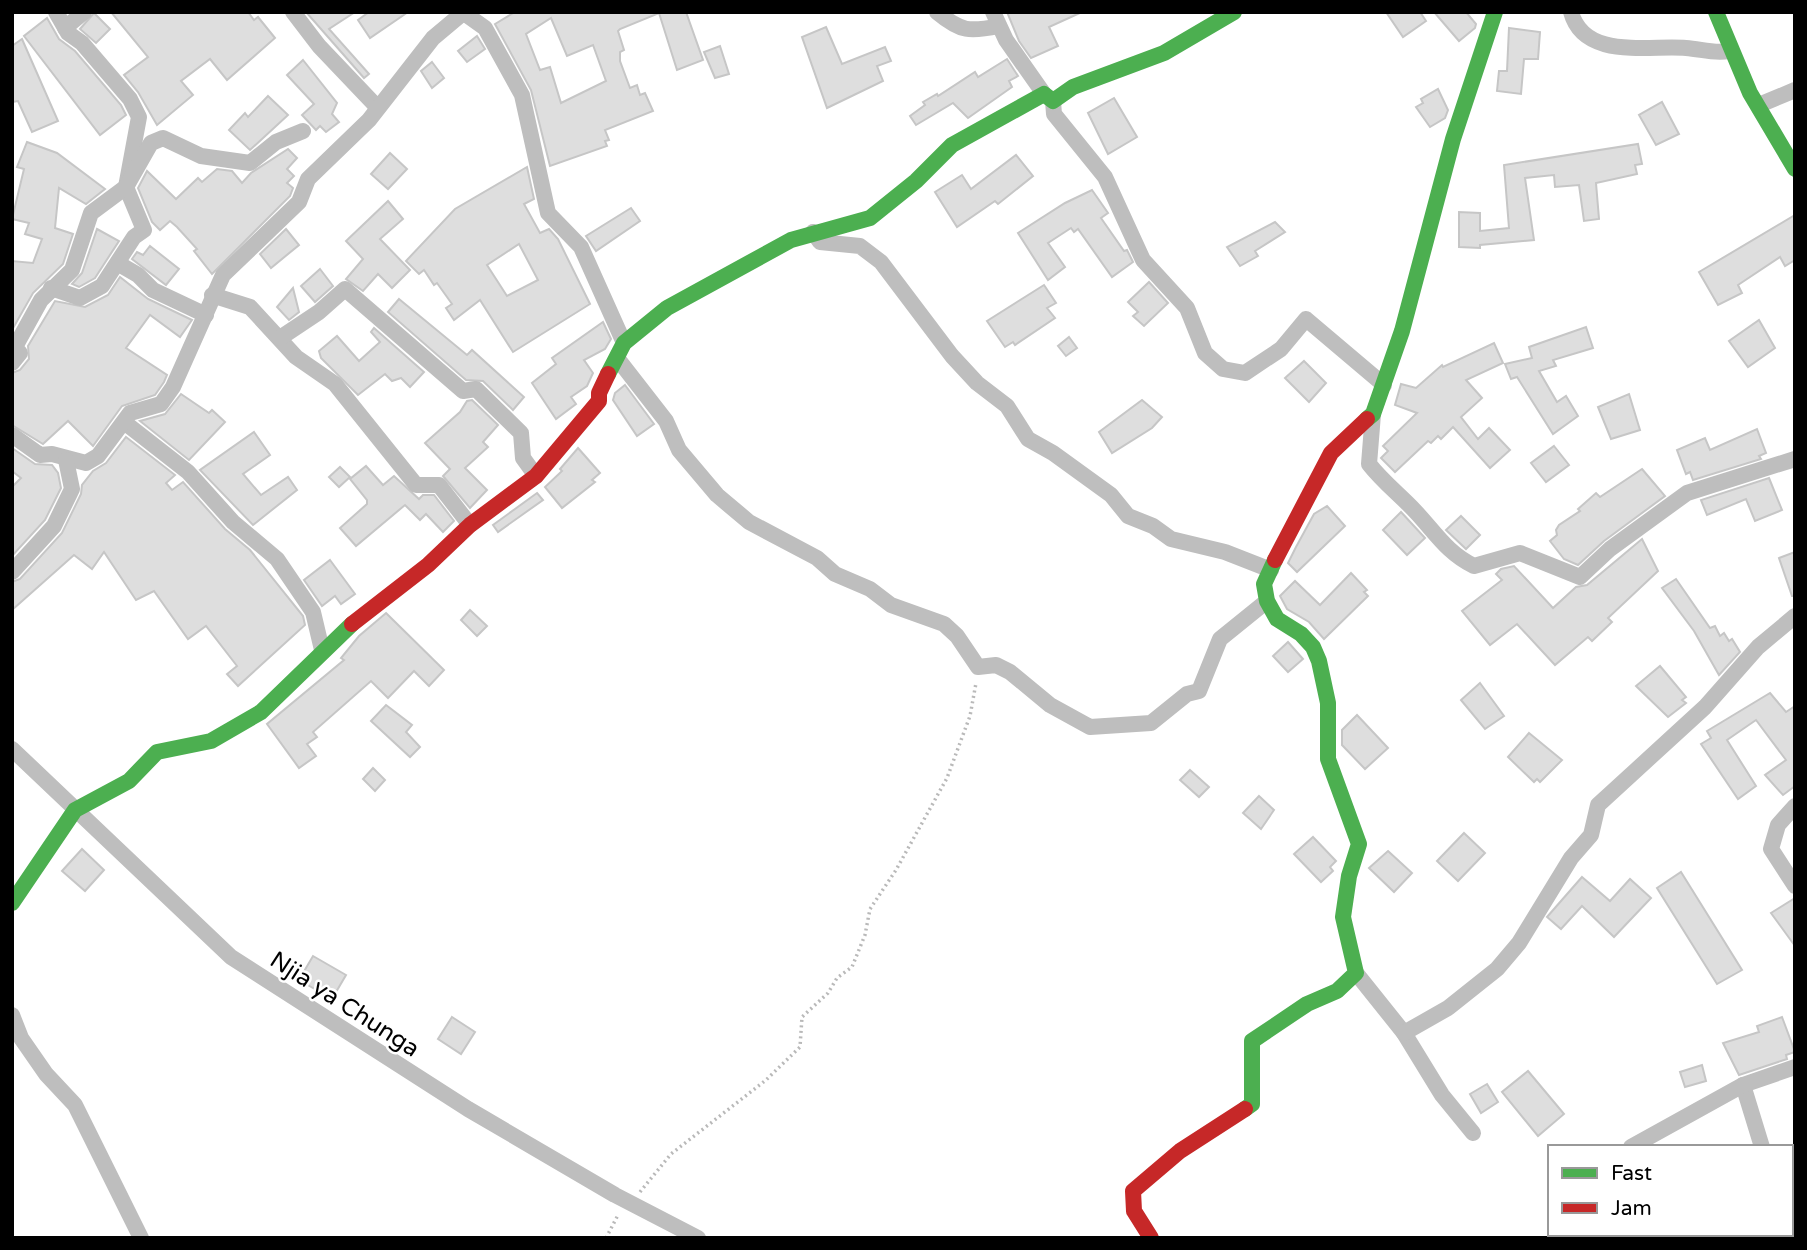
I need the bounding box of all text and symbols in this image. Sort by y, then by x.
street label: Njia ya Chunga [265,945,425,1064]
legend [1548,1145,1793,1236]
text: Fast [1611,1161,1652,1186]
text: Jam [1611,1196,1652,1221]

